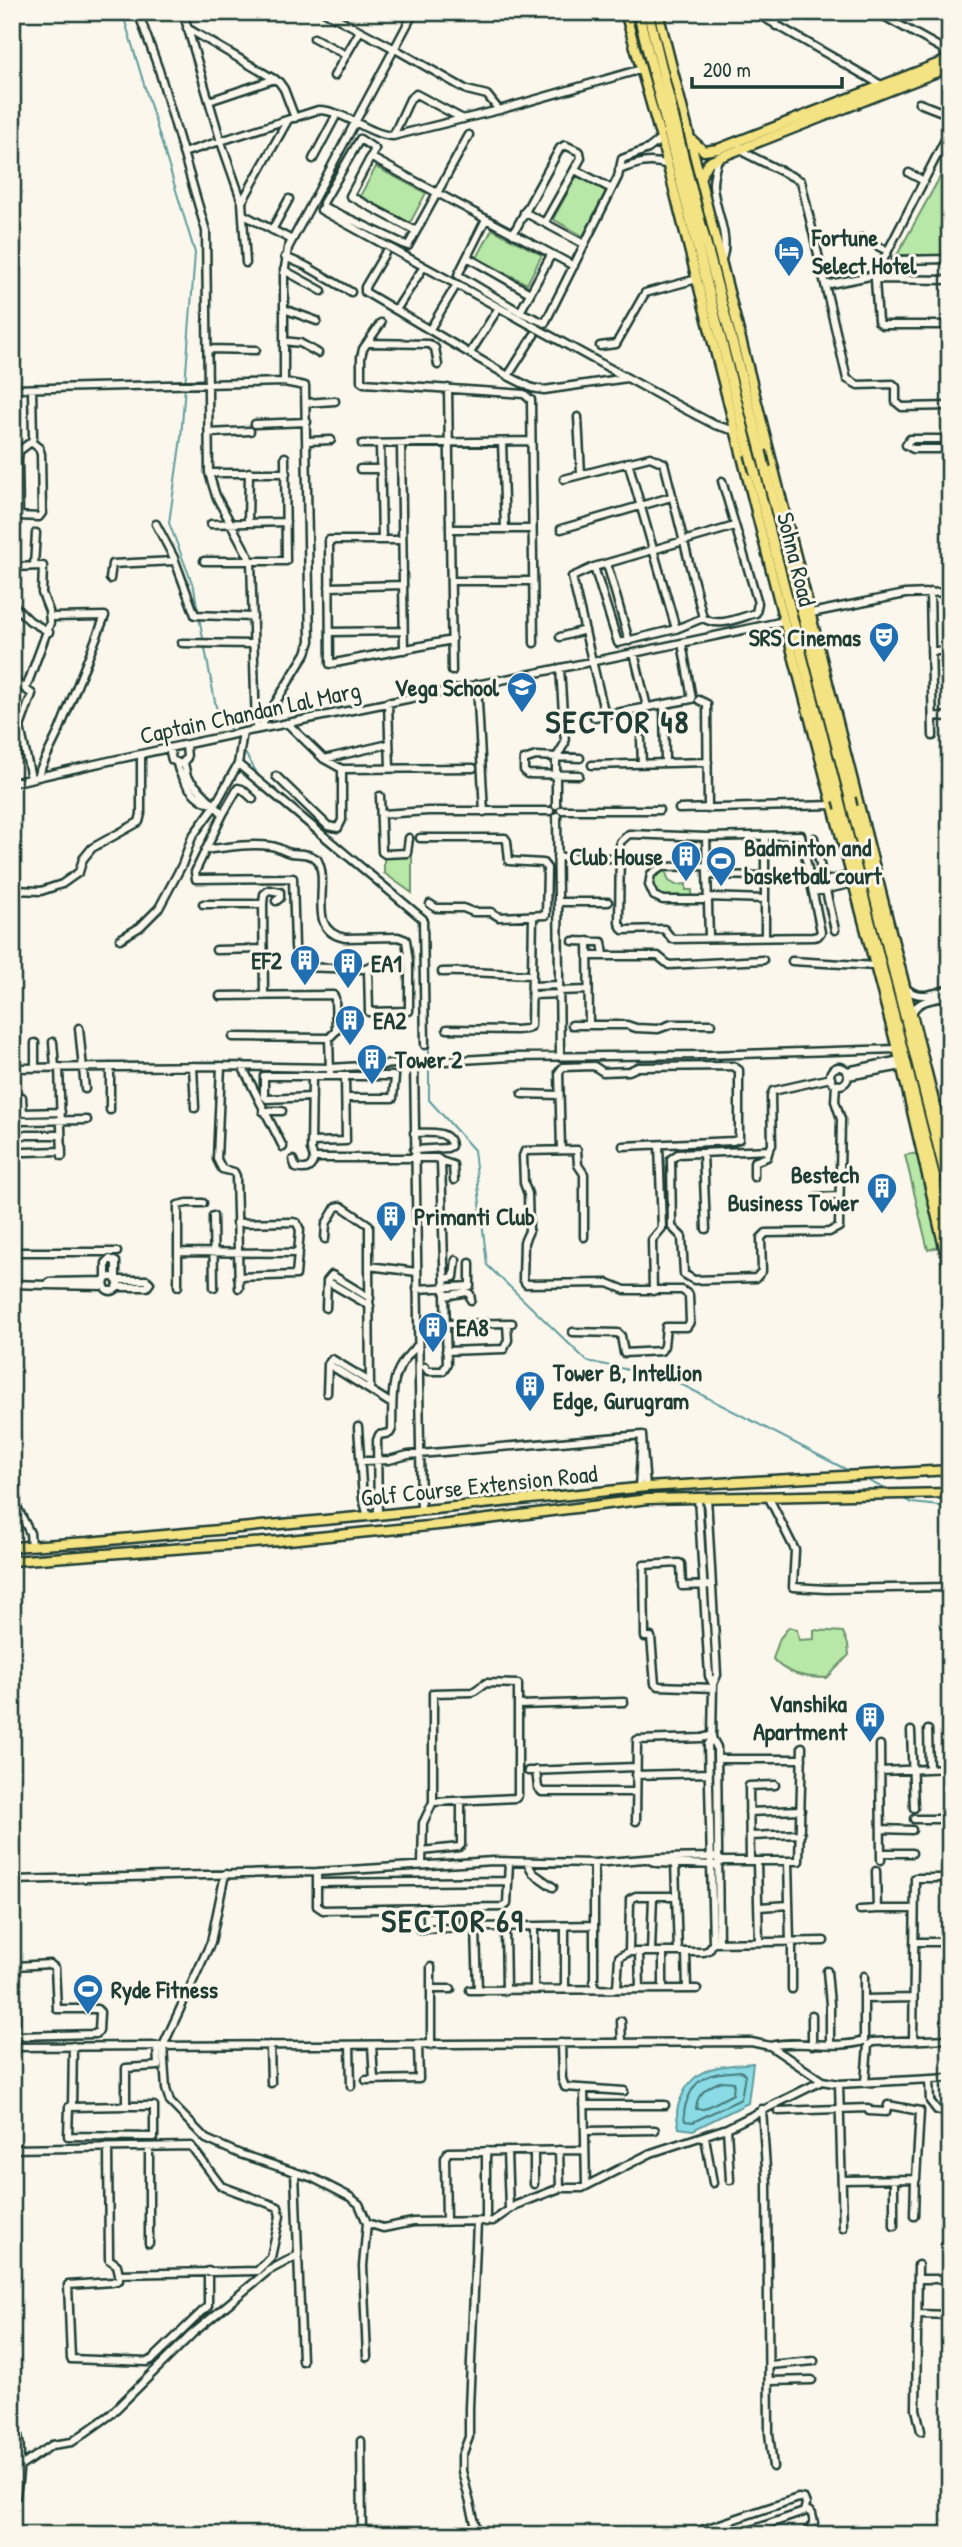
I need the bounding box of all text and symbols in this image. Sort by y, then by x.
scale bar [692,46,843,90]
text: 200 m [703,55,751,84]
place label: Fortune Select Hotel [811,221,917,281]
hotel icon: Fortune Select Hotel [772,234,806,278]
street label: Sohna Road [770,509,824,609]
theatre icon: SRS Cinemas [867,620,901,664]
place label: SRS Cinemas [749,621,861,653]
school or university icon: Vega School [505,670,539,714]
place label: Vega School [394,671,500,704]
street label: Captain Chandan Lal Marg [137,673,363,751]
district label: SECTOR 48 [546,700,690,743]
place label: Badminton and basketball court [744,831,882,891]
building icon: Club House [669,839,703,883]
place label: Club House [569,840,663,872]
sports icon: Badminton and basketball court [704,844,738,888]
building icon: EF2 [288,943,322,987]
place label: EF2 [251,944,283,976]
building icon: EA1 [331,946,365,990]
place label: EA1 [371,947,402,979]
building icon: EA2 [333,1003,367,1047]
place label: EA2 [373,1004,407,1036]
building icon: Tower 2 [355,1042,389,1086]
place label: Tower 2 [394,1043,463,1075]
place label: Bestech Business Tower [727,1158,860,1218]
building icon: Bestech Business Tower [865,1171,899,1215]
building icon: Primanti Club [374,1199,408,1243]
place label: Primanti Club [414,1200,535,1232]
building icon: EA8 [416,1310,450,1354]
place label: EA8 [456,1311,489,1343]
place label: Tower B, Intellion Edge, Gurugram [552,1356,703,1417]
building icon: Tower B, Intellion Edge, Gurugram [513,1369,547,1413]
street label: Golf Course Extension Road [359,1457,599,1513]
place label: Vanshika Apartment [753,1687,848,1748]
building icon: Vanshika Apartment [853,1700,887,1744]
district label: SECTOR 69 [381,1899,525,1942]
sports icon: Ryde Fitness [71,1972,105,2016]
place label: Ryde Fitness [111,1973,218,2006]

